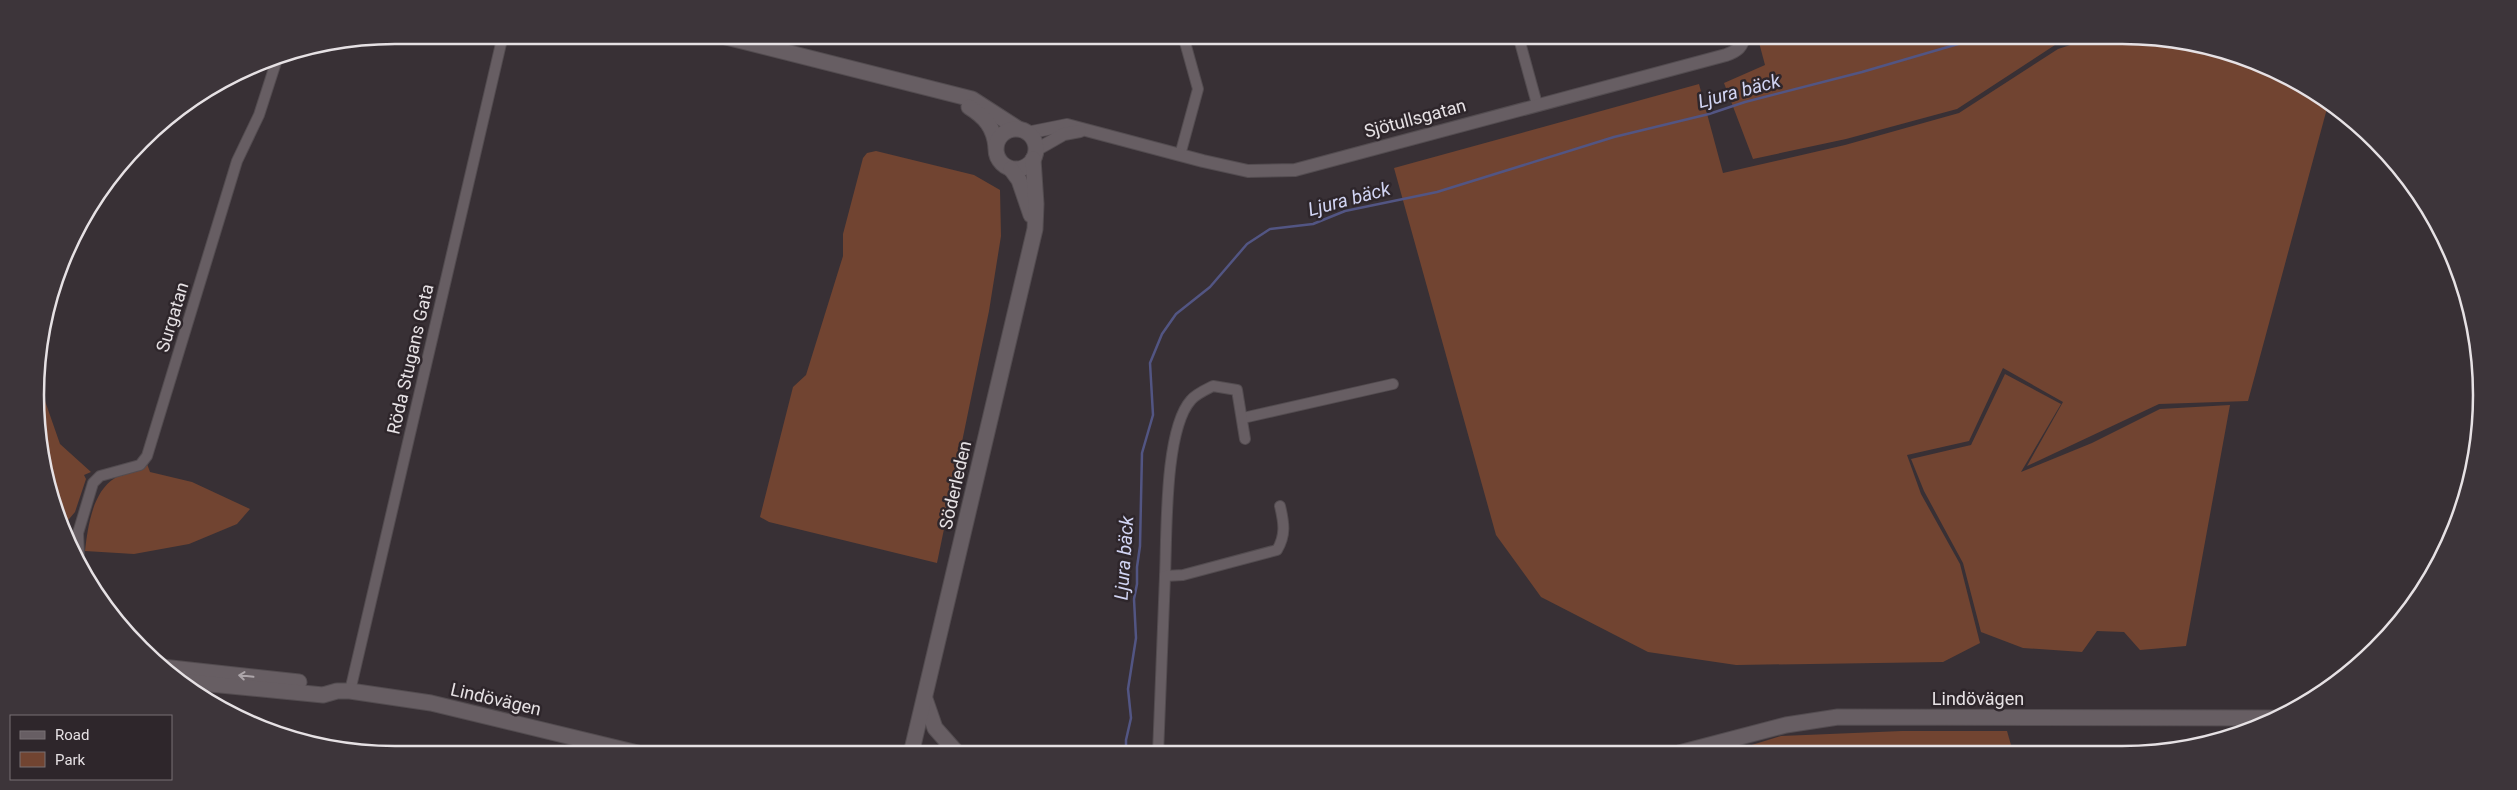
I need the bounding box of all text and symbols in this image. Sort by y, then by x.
water label: Ljura bäck [1695,69,1783,113]
street label: Sjötullsgatan [1362,94,1468,142]
water label: Ljura bäck [1305,177,1393,221]
street label: Surgatan [151,279,193,355]
street label: Röda Stugans Gata [382,282,438,436]
street label: Söderleden [935,439,975,531]
water label: Ljura bäck [1110,514,1138,601]
one-way arrow [239,671,255,681]
street label: Lindövägen [449,678,543,720]
street label: Lindövägen [1932,688,2024,709]
legend [10,715,172,780]
text: Road [55,726,89,744]
text: Park [55,751,86,769]

